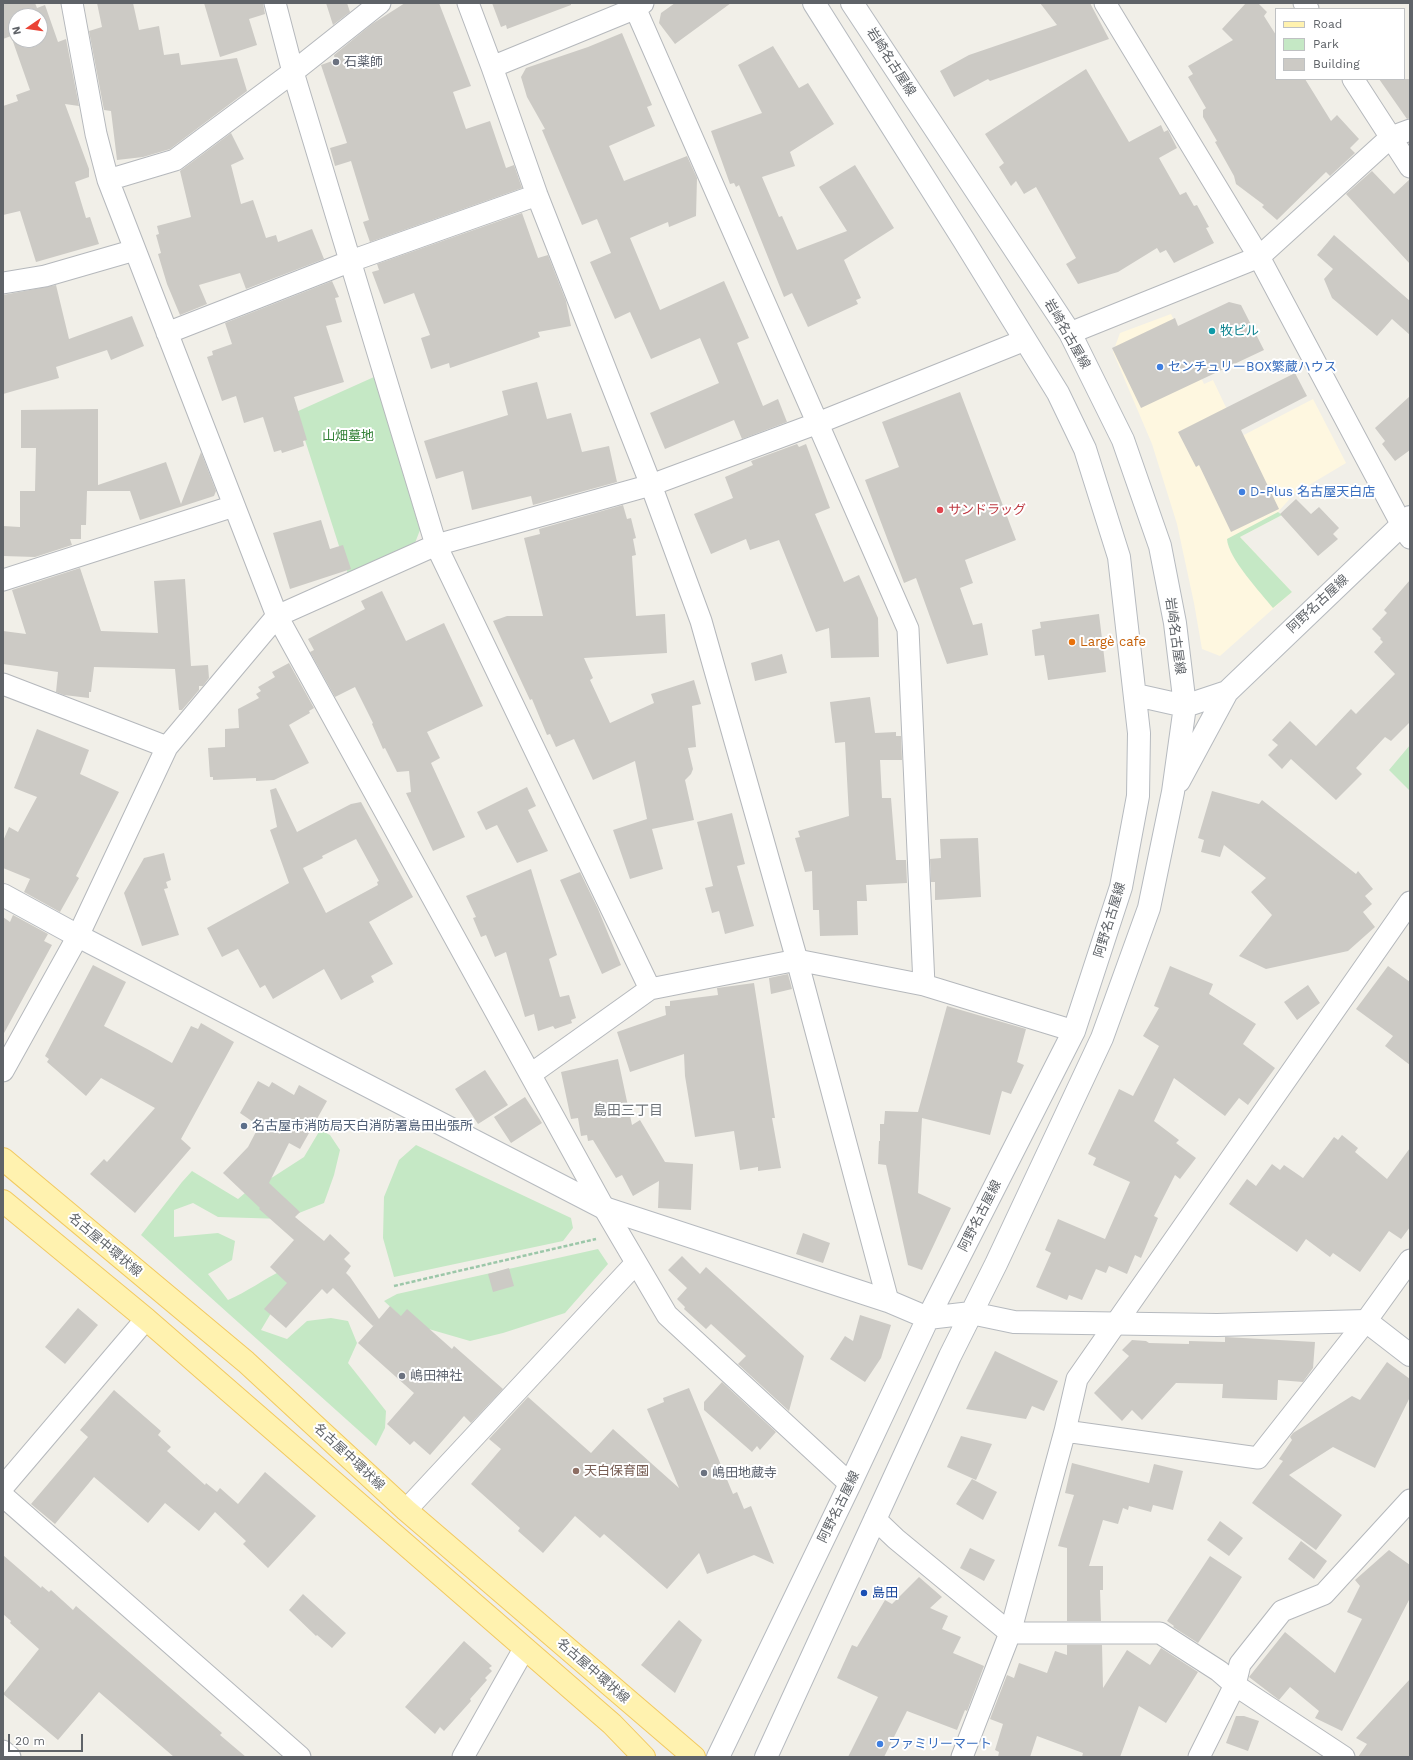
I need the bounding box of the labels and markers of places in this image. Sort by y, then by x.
place label: 石薬師 [344,54,383,70]
marker: 石薬師 [331,57,341,67]
place label: 牧ビル [1220,323,1259,339]
marker: 牧ビル [1207,326,1217,336]
place label: センチュリーBOX繁蔵ハウス [1168,359,1337,375]
marker: センチュリーBOX繁蔵ハウス [1155,362,1165,372]
place label: D-Plus 名古屋天白店 [1250,484,1375,500]
marker: D-Plus 名古屋天白店 [1237,487,1247,497]
place label: サンドラッグ [948,502,1026,518]
marker: サンドラッグ [935,505,945,515]
place label: Largè cafe [1080,634,1146,650]
marker: Largè cafe [1067,637,1077,647]
place label: 名古屋市消防局天白消防署島田出張所 [252,1118,473,1134]
marker: 名古屋市消防局天白消防署島田出張所 [239,1121,249,1131]
place label: 嶋田神社 [410,1368,462,1384]
marker: 嶋田神社 [397,1371,407,1381]
place label: 天白保育園 [584,1463,649,1479]
place label: 嶋田地蔵寺 [712,1465,777,1481]
marker: 天白保育園 [571,1466,581,1476]
marker: 嶋田地蔵寺 [699,1468,709,1478]
place label: 島田 [872,1585,898,1601]
marker: 島田 [859,1588,869,1598]
place label: ファミリーマート [888,1736,992,1752]
marker: ファミリーマート [875,1739,885,1749]

